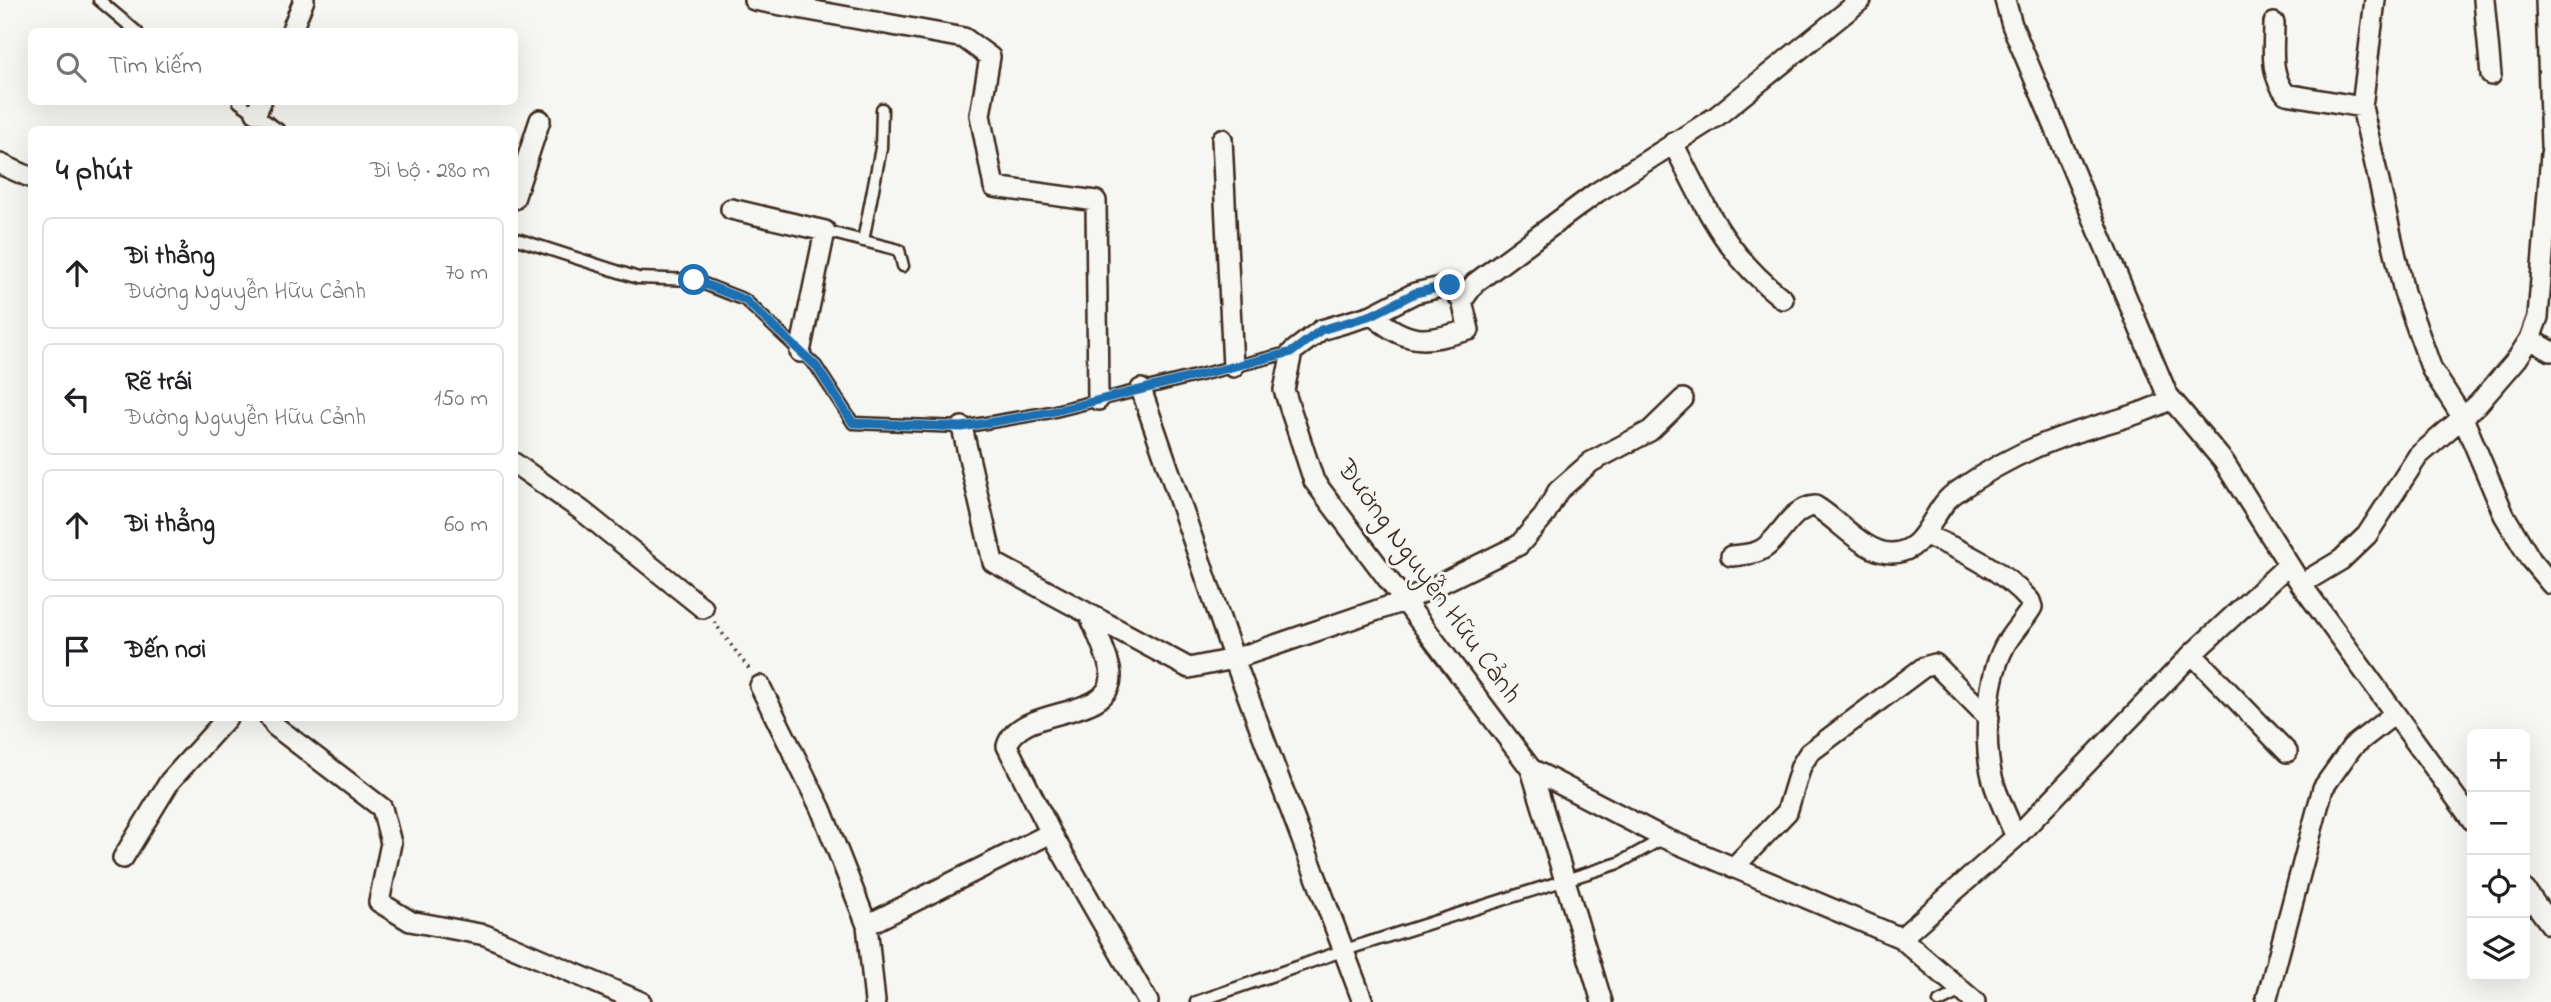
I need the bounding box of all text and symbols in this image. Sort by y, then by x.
search box [28,28,518,105]
icon: search [52,48,90,86]
text: Tìm kiếm [108,48,202,86]
text: 4 phút [56,150,133,194]
text: Đi bộ · 280 m [370,155,490,188]
text: Đi thẳng [125,238,215,276]
icon: ahead [58,254,96,292]
text: 70 m [445,257,488,290]
route start [678,264,709,295]
route end [1434,269,1465,300]
text: Đường Nguyễn Hữu Cảnh [125,276,366,309]
text: Rẽ trái [125,364,192,402]
icon: left [58,380,96,418]
text: 150 m [434,383,488,416]
text: Đường Nguyễn Hữu Cảnh [125,402,366,435]
street label: Đường Nguyễn Hữu Cảnh [1325,450,1531,713]
icon: ahead [58,506,96,544]
text: Đi thẳng [125,506,215,544]
text: 60 m [444,509,488,542]
icon: arrive [58,632,96,670]
text: Đến nơi [125,632,206,670]
map controls [2467,729,2530,981]
button: + [2467,729,2530,792]
button: − [2467,792,2530,855]
button: locate [2467,855,2530,918]
button: layers [2467,918,2530,981]

